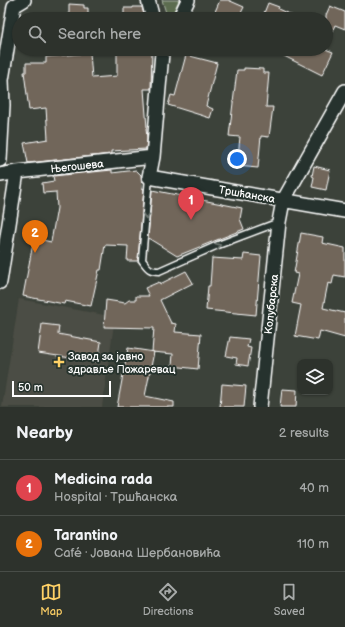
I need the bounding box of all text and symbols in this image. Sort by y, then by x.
search box [12,12,333,56]
icon: search [26,23,48,45]
text: Search here [58,25,141,44]
your location [227,149,247,169]
street label: Његошева [50,157,105,176]
street label: Тршћанска [218,183,277,206]
pin: 1 [178,187,204,220]
one-way arrow [142,213,151,219]
pin: 2 [22,220,48,253]
one-way arrow [214,242,221,250]
street label: Колубарска [262,273,281,335]
place label: Завод за јавно здравље Пожаревац [68,350,176,376]
marker: Завод за јавно здравље Пожаревац [53,356,65,368]
map controls [297,359,333,395]
button: layers [297,359,333,395]
scale bar [12,379,111,398]
text: 50 m [18,381,43,394]
text: Nearby [16,423,73,443]
text: 2 results [279,425,329,441]
text: Medicina rada [54,470,153,489]
text: 1 [26,480,32,496]
text: 40 m [299,480,329,496]
text: Hospital · Тршћанска [54,489,177,505]
text: Tarantino [54,526,118,545]
text: 2 [25,536,33,552]
text: 110 m [297,536,329,552]
text: Café · Јована Шербановића [54,545,221,561]
tab: Map [40,581,62,618]
tab: Directions [143,581,193,618]
tab: Saved [274,581,305,618]

